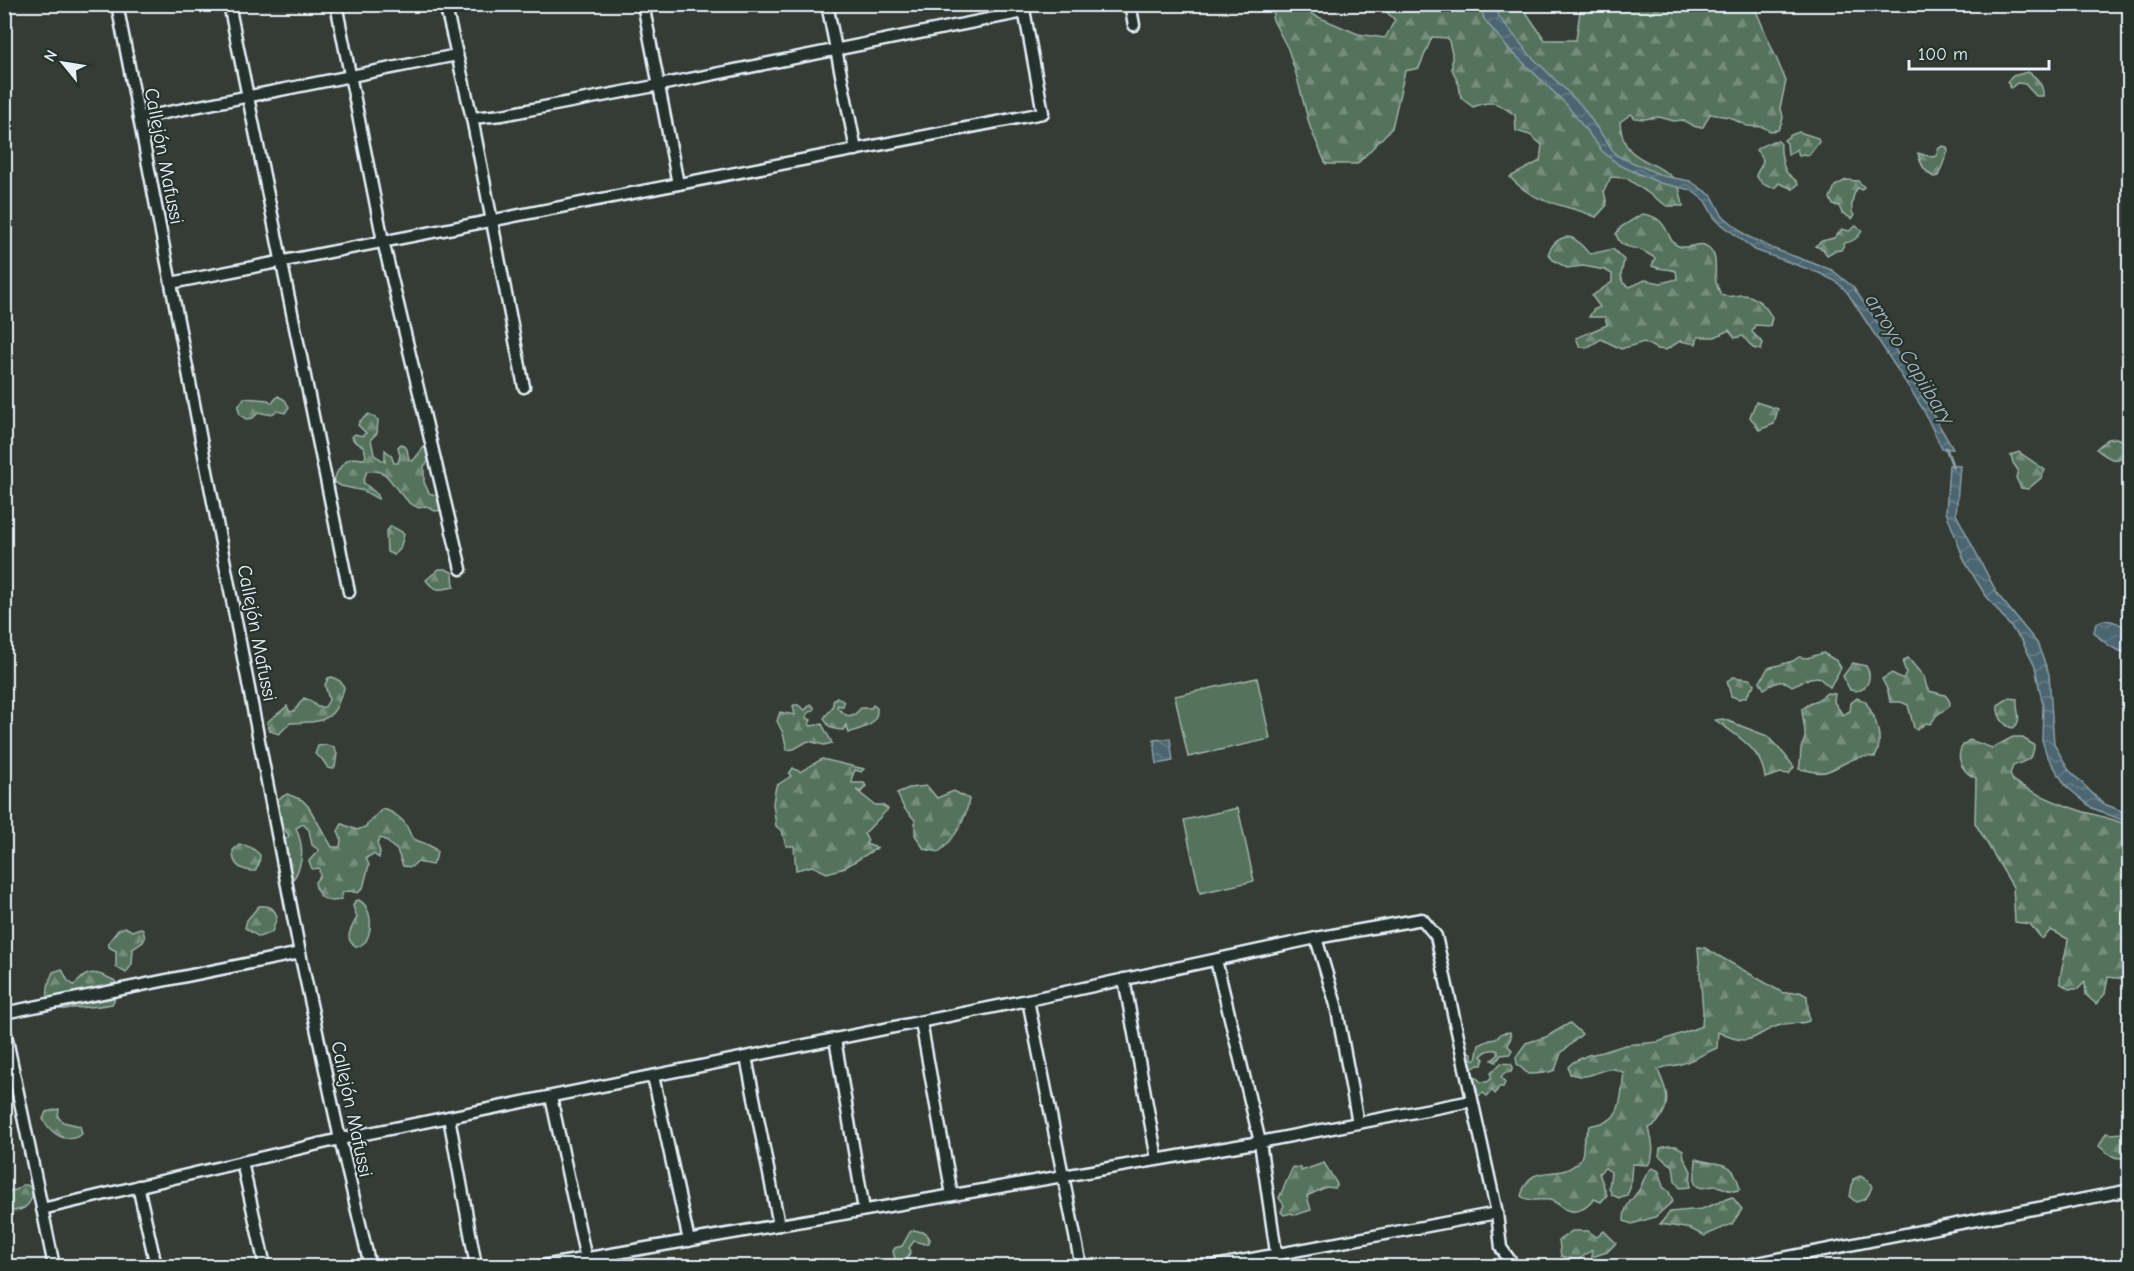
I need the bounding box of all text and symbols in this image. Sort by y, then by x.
north arrow [33,33,93,93]
scale bar [1909,33,2048,71]
text: 100 m [1918,44,1968,65]
text: N [40,47,61,65]
street label: Callejón Mafussi [139,86,189,226]
water label: arroyo Capiibary [1860,289,1961,430]
street label: Callejón Mafussi [232,563,282,703]
street label: Callejón Mafussi [326,1039,378,1179]

